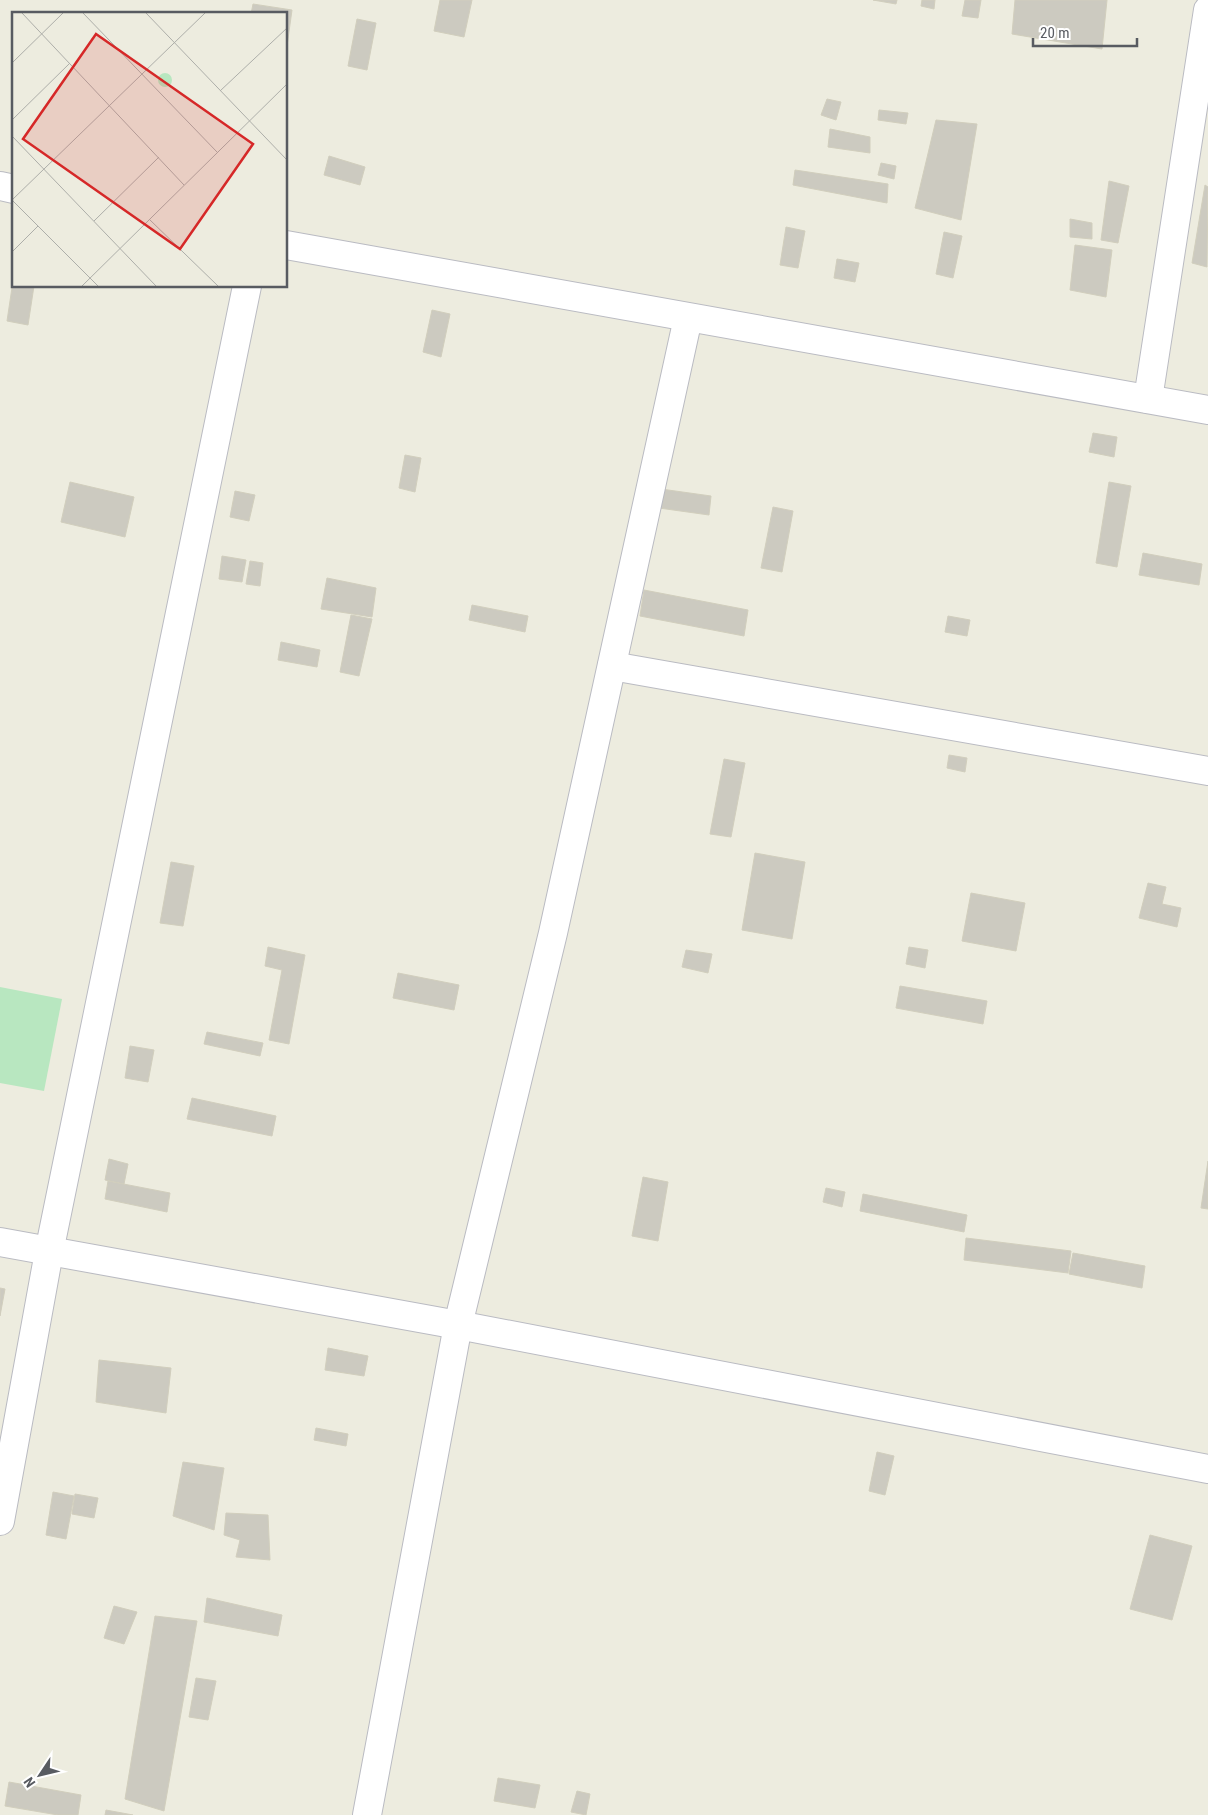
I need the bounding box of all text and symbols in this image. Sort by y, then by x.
inset map [12,12,288,288]
scale bar [1033,15,1137,47]
text: 20 m [1040,24,1070,42]
north arrow [15,1750,65,1800]
text: N [20,1774,38,1791]

